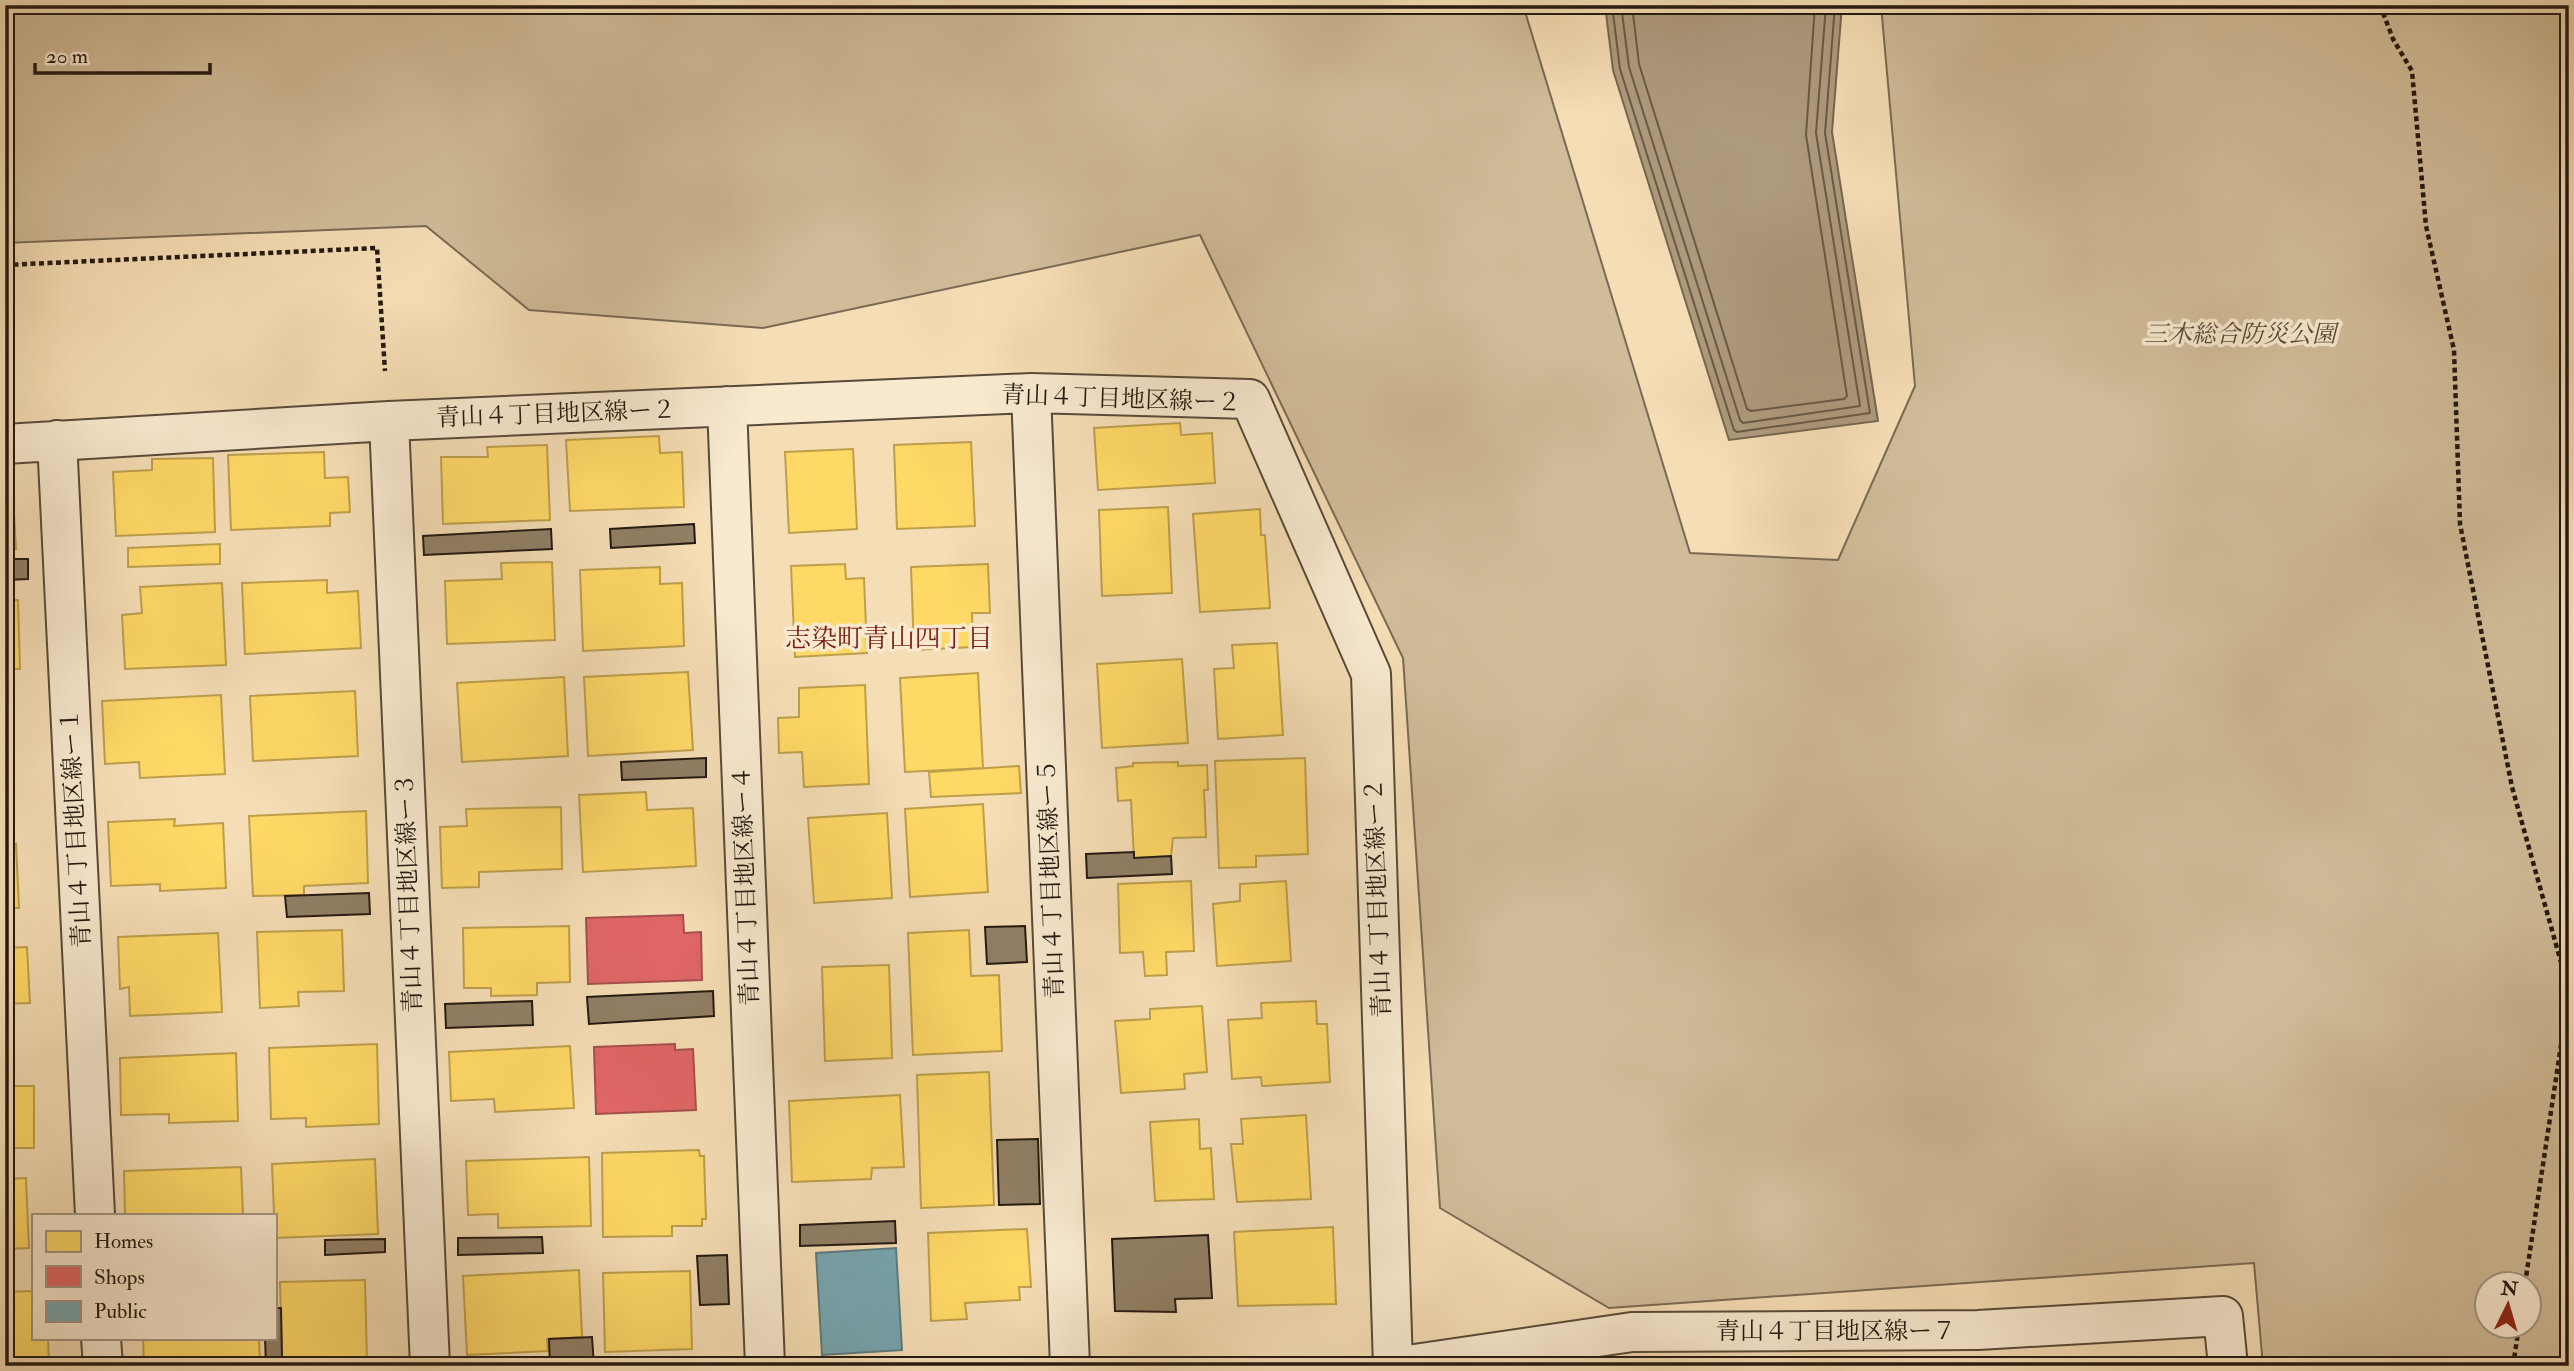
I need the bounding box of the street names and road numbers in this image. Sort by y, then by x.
street label: 青山４丁目地区線ー２ [1001,379,1241,419]
street label: 青山４丁目地区線ー２ [436,394,676,434]
street label: 青山４丁目地区線ー１ [54,707,98,949]
street label: 青山４丁目地区線ー５ [1031,759,1071,999]
street label: 青山４丁目地区線ー４ [726,766,766,1006]
street label: 青山４丁目地区線ー３ [389,773,429,1013]
street label: 青山４丁目地区線ー２ [1358,778,1398,1018]
street label: 青山４丁目地区線ー７ [1716,1316,1956,1347]

